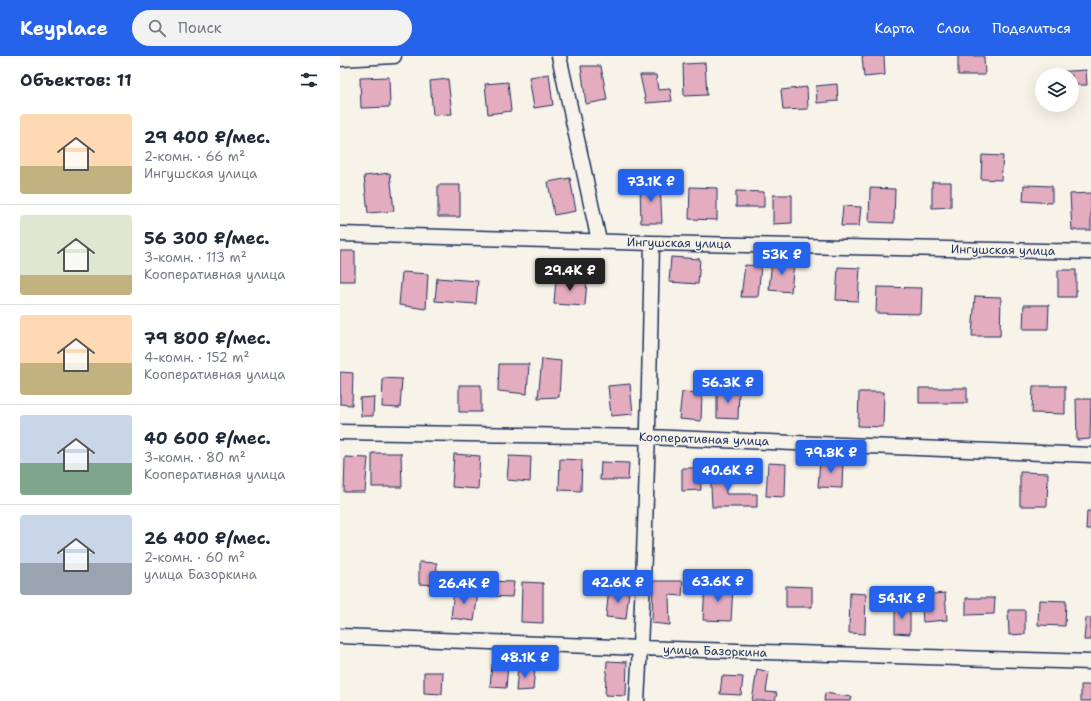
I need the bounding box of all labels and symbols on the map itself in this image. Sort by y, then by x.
pin: 73.1K ₽ [614,169,688,203]
street label: Ингушская улица [627,234,732,252]
street label: Ингушская улица [951,241,1056,259]
pin: 53K ₽ [754,242,810,276]
pin: 29.4K ₽ [533,258,607,292]
pin: 56.3K ₽ [691,370,765,404]
street label: Кооперативная улица [639,429,770,449]
pin: 79.8K ₽ [794,440,868,474]
pin: 40.6K ₽ [691,458,765,492]
pin: 63.6K ₽ [681,569,755,603]
pin: 42.6K ₽ [581,570,655,604]
pin: 26.4K ₽ [427,571,501,605]
pin: 54.1K ₽ [865,586,939,620]
street label: улица Базоркина [663,641,768,661]
pin: 48.1K ₽ [488,645,562,679]

